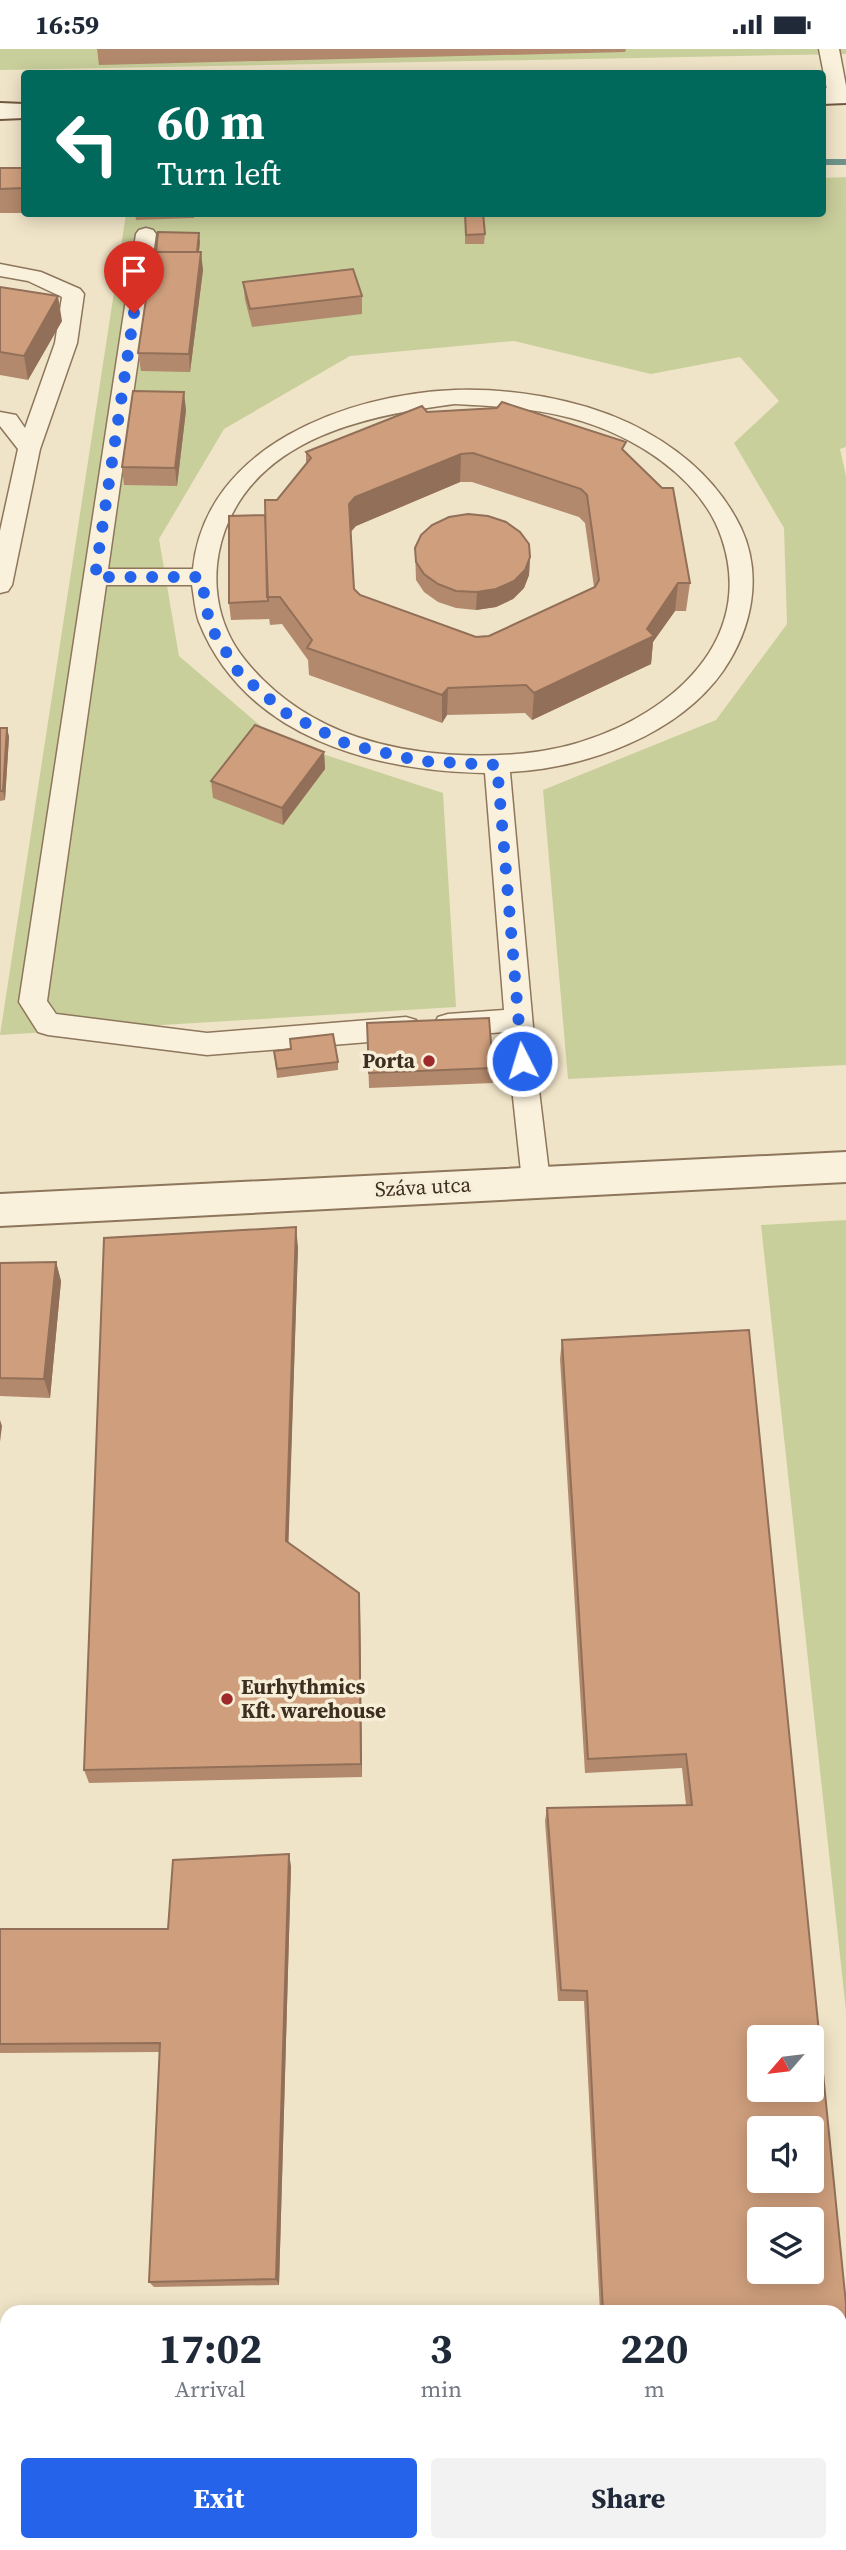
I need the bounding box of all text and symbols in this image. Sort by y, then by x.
text: 16:59 [35,7,99,43]
text: 60 m [157,88,265,155]
icon: left [42,98,133,189]
text: Turn left [157,152,281,196]
pin [104,241,164,313]
icon: arrive [115,252,153,290]
position arrow [485,1024,559,1098]
place label: Porta [362,1046,416,1075]
marker: Porta [421,1053,437,1069]
street label: Száva utca [374,1169,472,1204]
place label: Eurhythmics Kft. warehouse [241,1672,386,1725]
marker: Eurhythmics Kft. warehouse [219,1691,235,1707]
north arrow [747,2025,824,2102]
map controls [747,2025,824,2284]
button: sound [747,2116,824,2193]
button: layers [747,2207,824,2284]
text: 17:02 [158,2319,262,2377]
text: 3 [430,2319,453,2377]
text: 220 [620,2319,689,2377]
text: Arrival [175,2373,246,2405]
text: min [420,2373,462,2405]
text: m [644,2373,665,2405]
button: Exit [21,2458,417,2538]
button: Share [431,2458,826,2538]

